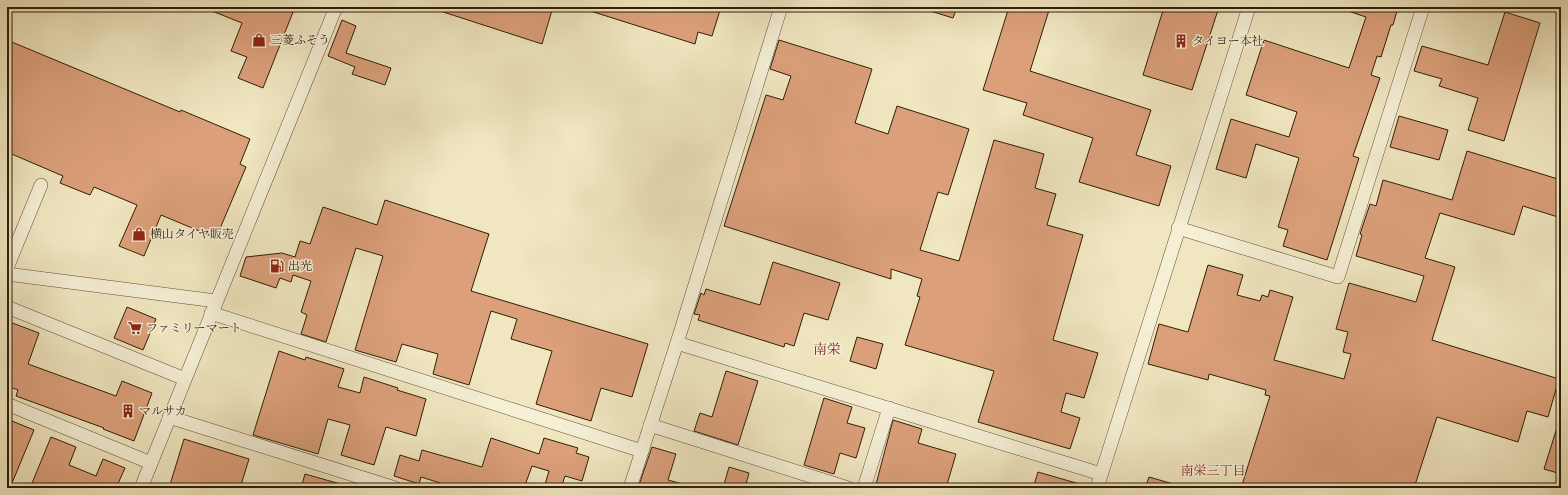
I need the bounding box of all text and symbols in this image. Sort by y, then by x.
shop icon: 三菱ふそう [251,32,267,48]
place label: 三菱ふそう [270,33,330,47]
building icon: タイヨー本社 [1173,33,1189,49]
place label: タイヨー本社 [1192,34,1264,48]
shop icon: 横山タイヤ販売 [131,226,147,242]
place label: 横山タイヤ販売 [150,227,234,241]
fuel station icon: 出光 [269,258,285,274]
place label: 出光 [288,259,312,273]
supermarket icon: ファミリーマート [127,320,143,336]
place label: ファミリーマート [146,321,242,335]
district label: 南栄 [813,341,841,358]
building icon: マルサカ [120,403,136,419]
place label: マルサカ [139,404,187,418]
district label: 南栄三丁目 [1180,463,1246,478]

